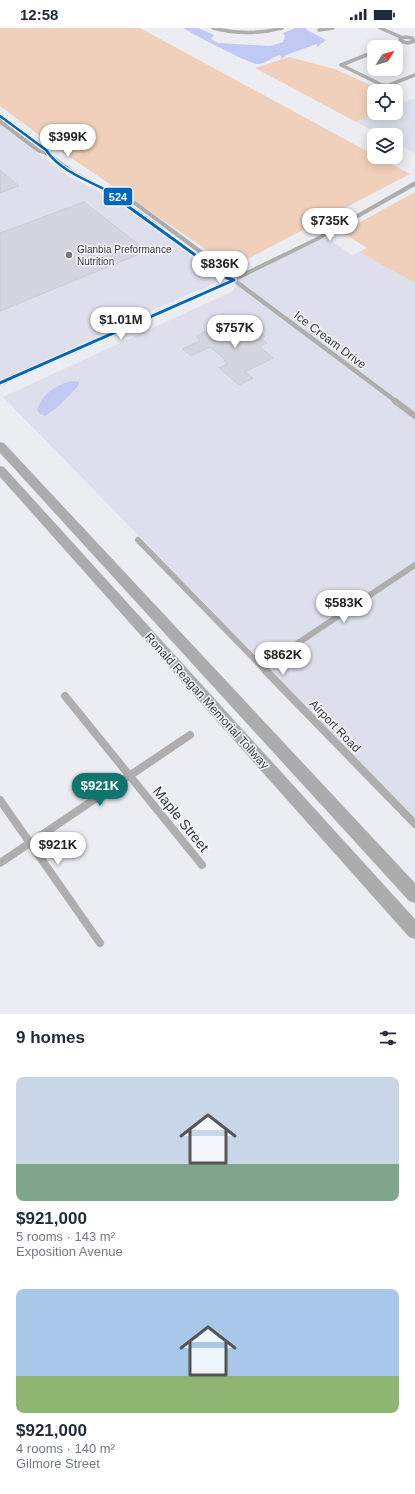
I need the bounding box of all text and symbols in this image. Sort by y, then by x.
text: 12:58 [20,6,58,23]
north arrow [367,40,403,76]
map controls [367,40,403,164]
button: locate [367,84,403,120]
pin: $399K [40,124,96,158]
button: layers [367,128,403,164]
text: $399K [49,129,87,144]
line badge: 524 [103,187,133,206]
text: 524 [109,191,128,203]
pin: $735K [302,208,358,242]
text: $735K [311,213,349,228]
place label: Glanbia Preformance Nutrition [77,244,172,267]
marker: Glanbia Preformance Nutrition [64,250,74,260]
pin: $836K [192,251,248,285]
text: $836K [201,256,239,271]
pin: $1.01M [88,307,154,341]
street label: Ice Cream Drive [291,308,369,372]
text: $1.01M [99,312,143,327]
pin: $757K [207,315,263,349]
text: $757K [216,320,254,335]
pin: $583K [316,590,372,624]
text: $583K [325,595,363,610]
street label: Ronald Reagan Memorial Tollway [142,630,272,772]
pin: $862K [255,642,311,676]
text: $862K [264,647,302,662]
street label: Airport Road [307,697,363,755]
pin: $921K [72,773,128,807]
text: $921K [81,778,119,793]
street label: Maple Street [150,783,212,855]
pin: $921K [30,832,86,866]
text: $921K [39,837,77,852]
icon: filters [377,1027,399,1049]
text: 9 homes [16,1028,85,1047]
icon: home [172,1103,244,1175]
text: $921,000 [16,1209,87,1228]
text: 5 rooms · 143 m² [16,1229,115,1244]
text: Exposition Avenue [16,1244,123,1259]
icon: home [172,1315,244,1387]
text: $921,000 [16,1421,87,1440]
text: 4 rooms · 140 m² [16,1441,115,1456]
text: Gilmore Street [16,1456,100,1471]

